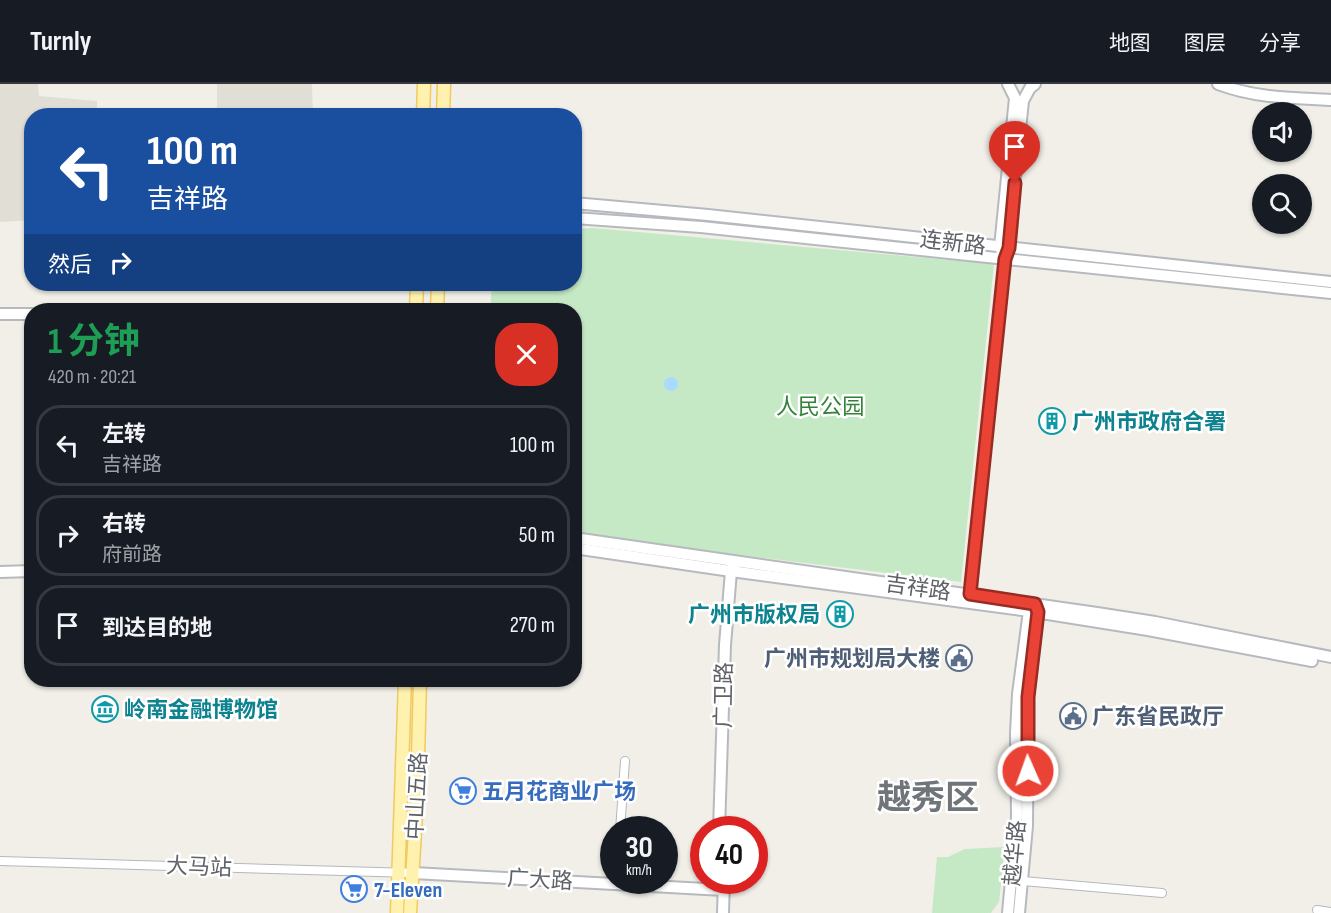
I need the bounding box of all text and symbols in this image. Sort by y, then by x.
text: Turnly [30,25,91,58]
text: 地图 [1109,31,1151,56]
text: 图层 [1184,31,1226,56]
text: 分享 [1259,31,1301,56]
map controls [1252,102,1312,234]
button: sound [1252,102,1312,162]
pin [989,121,1040,183]
text: 100 m [147,126,238,177]
icon: arrive [998,130,1031,163]
icon: left [48,132,126,210]
button: search [1252,174,1312,234]
text: 吉祥路 [147,184,228,216]
street label: 连新路 [918,226,987,261]
icon: right [104,246,137,279]
text: 然后 [48,252,92,279]
text: 1 分钟 [48,321,140,364]
button: close [495,323,558,386]
text: 420 m · 20:21 [48,365,136,389]
park label: 人民公园 [776,394,864,421]
building icon: 广州市政府合署 [1037,406,1067,436]
place label: 广州市政府合署 [1072,409,1226,436]
text: 左转 [102,421,146,448]
icon: left [51,429,84,462]
text: 100 m [510,432,555,459]
text: 吉祥路 [102,453,162,477]
text: 右转 [102,511,146,538]
icon: right [51,519,84,552]
text: 50 m [519,522,555,549]
text: 府前路 [102,543,162,567]
street label: 吉祥路 [883,571,952,606]
building icon: 广州市版权局 [825,599,855,629]
place label: 广州市版权局 [688,602,820,629]
icon: arrive [51,609,84,642]
text: 270 m [510,612,555,639]
text: 到达目的地 [102,615,212,642]
public building icon: 广州市规划局大楼 [944,643,974,673]
place label: 广州市规划局大楼 [764,646,940,673]
street label: 广卫路 [710,662,739,728]
museum icon: 岭南金融博物馆 [90,694,120,724]
place label: 岭南金融博物馆 [124,697,278,724]
public building icon: 广东省民政厅 [1058,701,1088,731]
place label: 广东省民政厅 [1092,704,1224,731]
position arrow [996,739,1060,803]
street label: 中山五路 [402,751,433,841]
supermarket icon: 五月花商业广场 [448,776,478,806]
district label: 越秀区 [877,778,979,819]
place label: 五月花商业广场 [482,779,636,806]
speed limit sign: 40 [690,816,768,894]
street label: 越华路 [999,819,1032,887]
text: 30 [625,830,653,866]
street label: 大马站 [165,853,232,882]
text: km/h [626,861,652,880]
street label: 广大路 [506,865,574,896]
supermarket icon: 7-Eleven [339,874,369,904]
place label: 7-Eleven [374,877,442,904]

